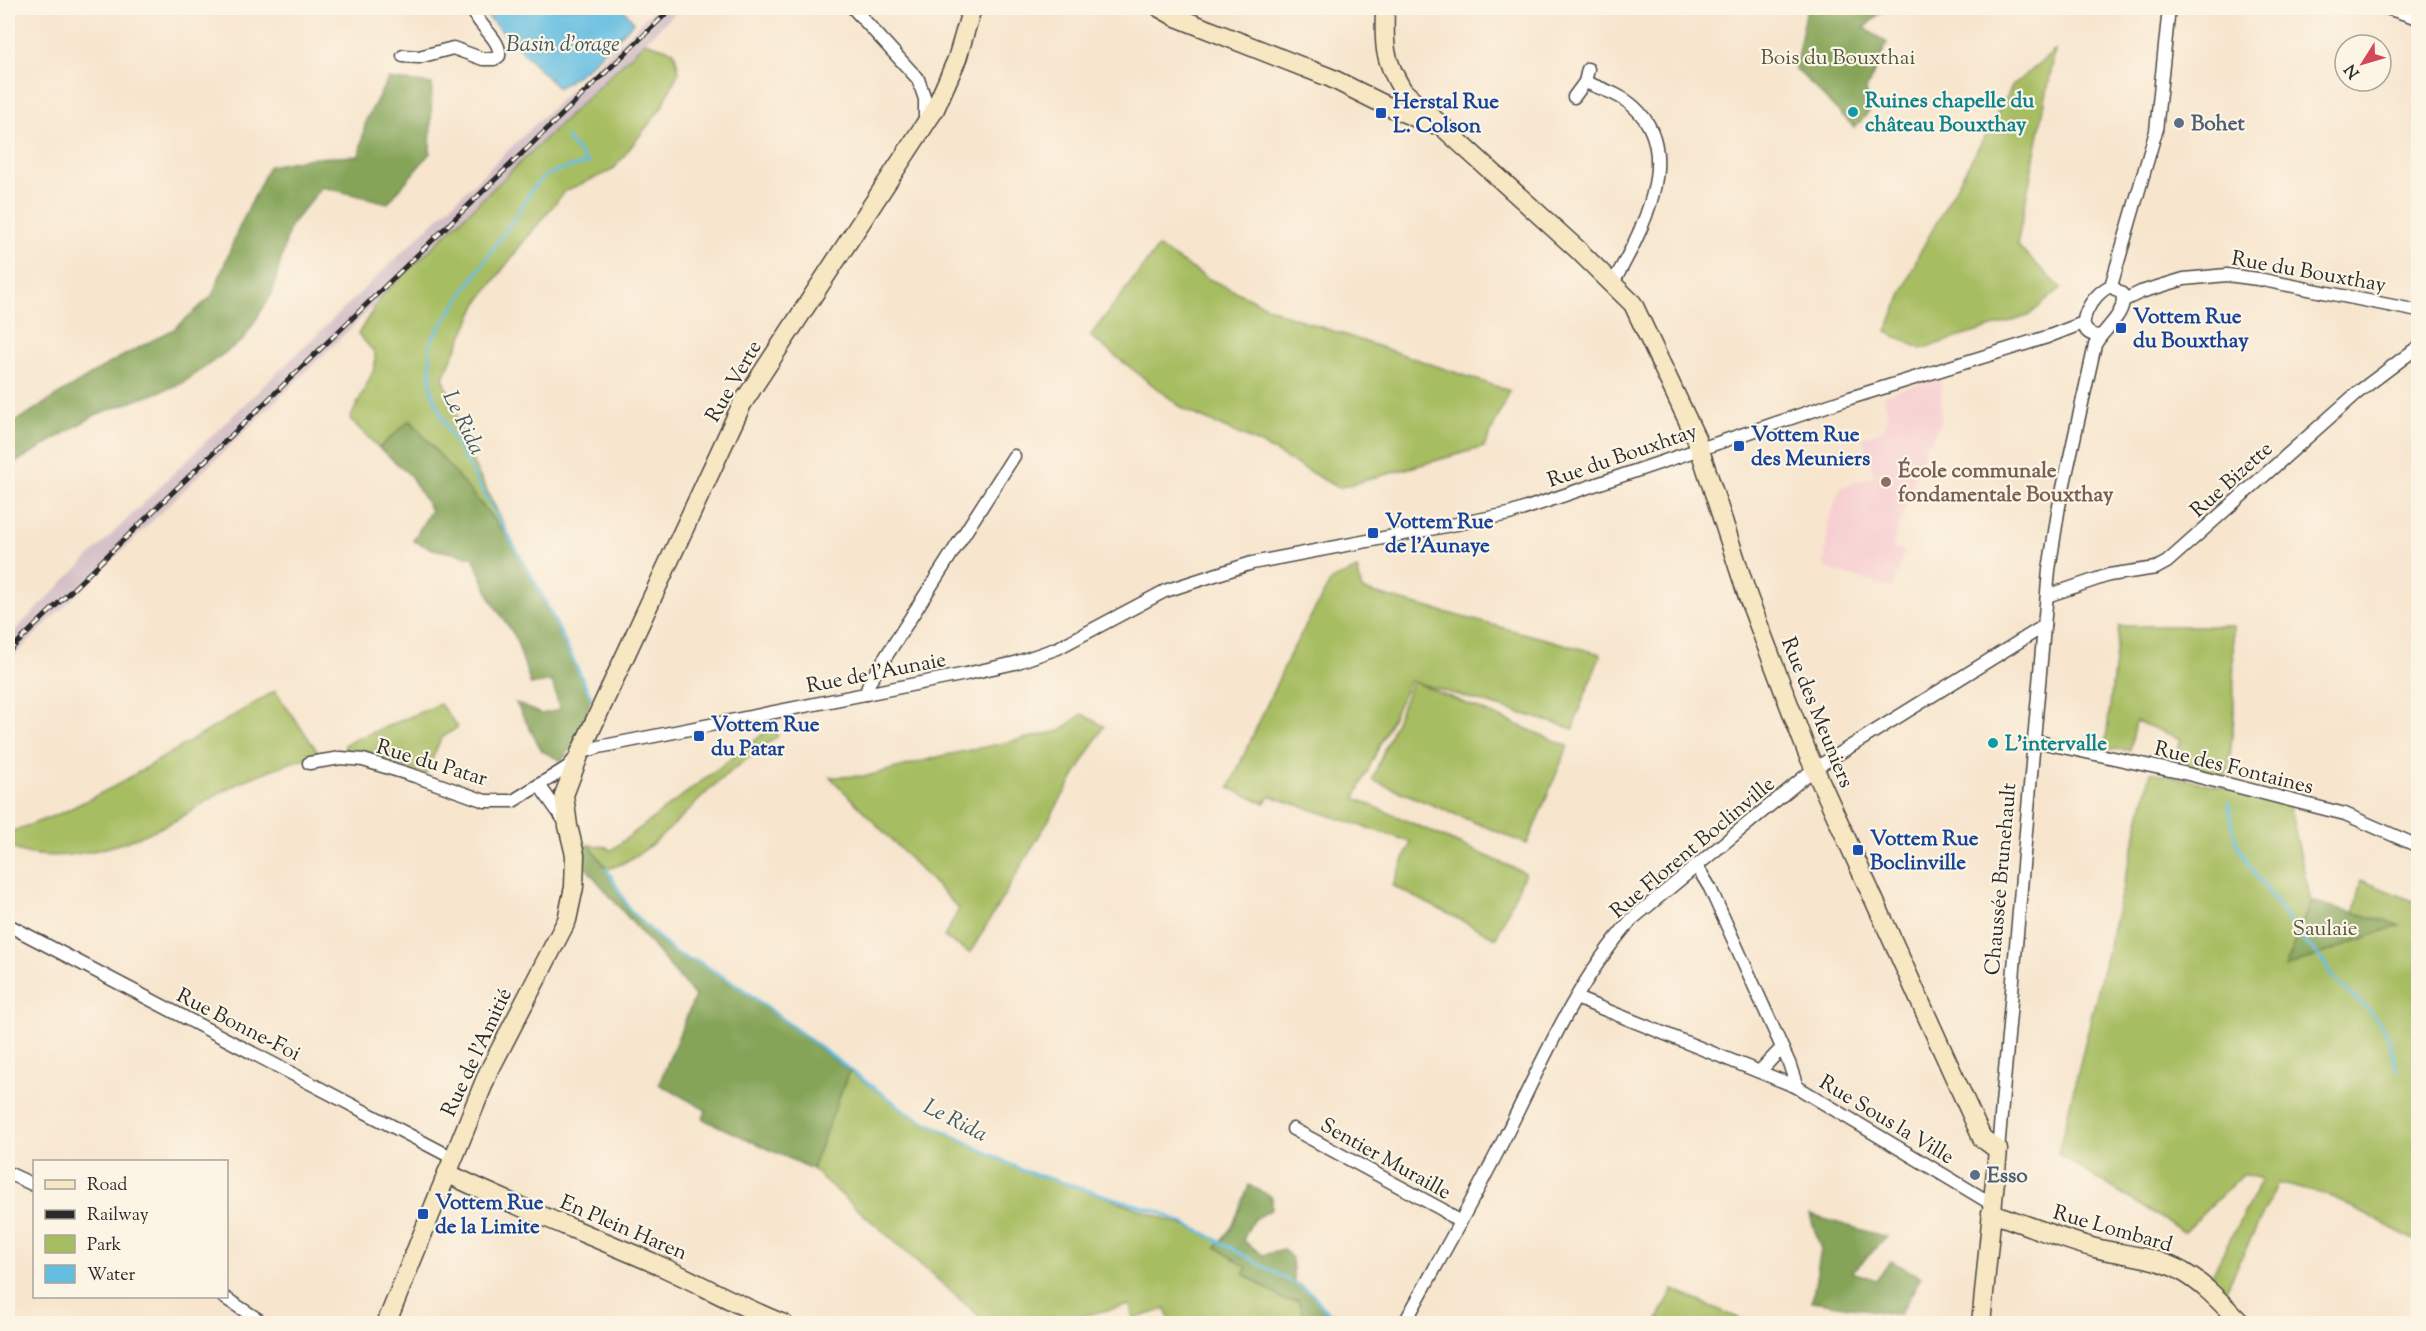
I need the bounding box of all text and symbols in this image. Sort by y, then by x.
water label: Basin d'orage [506,30,620,62]
north arrow [2333,33,2393,93]
park label: Bois du Bouxthai [1761,44,1915,74]
text: N [2340,58,2366,83]
place label: Ruines chapelle du château Bouxthay [1865,87,2035,141]
place label: Herstal Rue L. Colson [1393,88,1499,142]
marker: Ruines chapelle du château Bouxthay [1846,105,1860,119]
marker: Herstal Rue L. Colson [1374,106,1388,120]
place label: Bohet [2191,110,2245,140]
marker: Bohet [2172,116,2186,130]
street label: Rue du Bouxthay [2229,245,2389,301]
place label: Vottem Rue du Bouxthay [2133,303,2249,357]
marker: Vottem Rue du Bouxthay [2114,321,2128,335]
street label: Rue Verte [699,335,770,429]
water label: Le Rida [433,386,492,461]
street label: Rue du Bouxhtay [1544,417,1702,497]
place label: Vottem Rue des Meuniers [1751,421,1870,475]
street label: Rue Bizette [2184,435,2280,526]
marker: Vottem Rue des Meuniers [1732,439,1746,453]
place label: École communale fondamentale Bouxthay [1898,457,2114,511]
marker: École communale fondamentale Bouxthay [1879,475,1893,489]
place label: Vottem Rue de l'Aunaye [1385,508,1494,562]
marker: Vottem Rue de l'Aunaye [1366,526,1380,540]
street label: Rue des Meuniers [1772,633,1860,793]
street label: Rue de l'Aunaie [804,646,949,702]
place label: Vottem Rue du Patar [711,711,820,765]
marker: Vottem Rue du Patar [692,729,706,743]
place label: L'intervalle [2005,730,2107,760]
street label: Rue du Patar [372,733,491,795]
street label: Rue des Fontaines [2151,735,2316,803]
marker: L'intervalle [1986,736,2000,750]
street label: Rue Florent Boclinville [1604,770,1782,927]
street label: Chaussée Brunehault [1979,782,2025,977]
place label: Vottem Rue Boclinville [1870,825,1979,879]
marker: Vottem Rue Boclinville [1851,843,1865,857]
park label: Saulaie [2292,915,2358,945]
street label: Rue Bonne-Foi [171,982,305,1070]
street label: Rue de l'Amitié [435,984,521,1122]
street label: Rue Sous la Ville [1813,1069,1959,1173]
water label: Le Rida [917,1092,992,1151]
street label: Sentier Muraille [1314,1111,1456,1208]
legend [33,1160,228,1298]
place label: Esso [1987,1162,2028,1192]
marker: Esso [1968,1168,1982,1182]
text: Road [87,1173,127,1199]
place label: Vottem Rue de la Limite [435,1189,544,1243]
street label: En Plein Haren [555,1189,692,1269]
street label: Rue Lombard [2049,1199,2176,1261]
text: Railway [87,1203,149,1229]
marker: Vottem Rue de la Limite [416,1207,430,1221]
text: Park [87,1233,122,1259]
text: Water [87,1263,136,1289]

